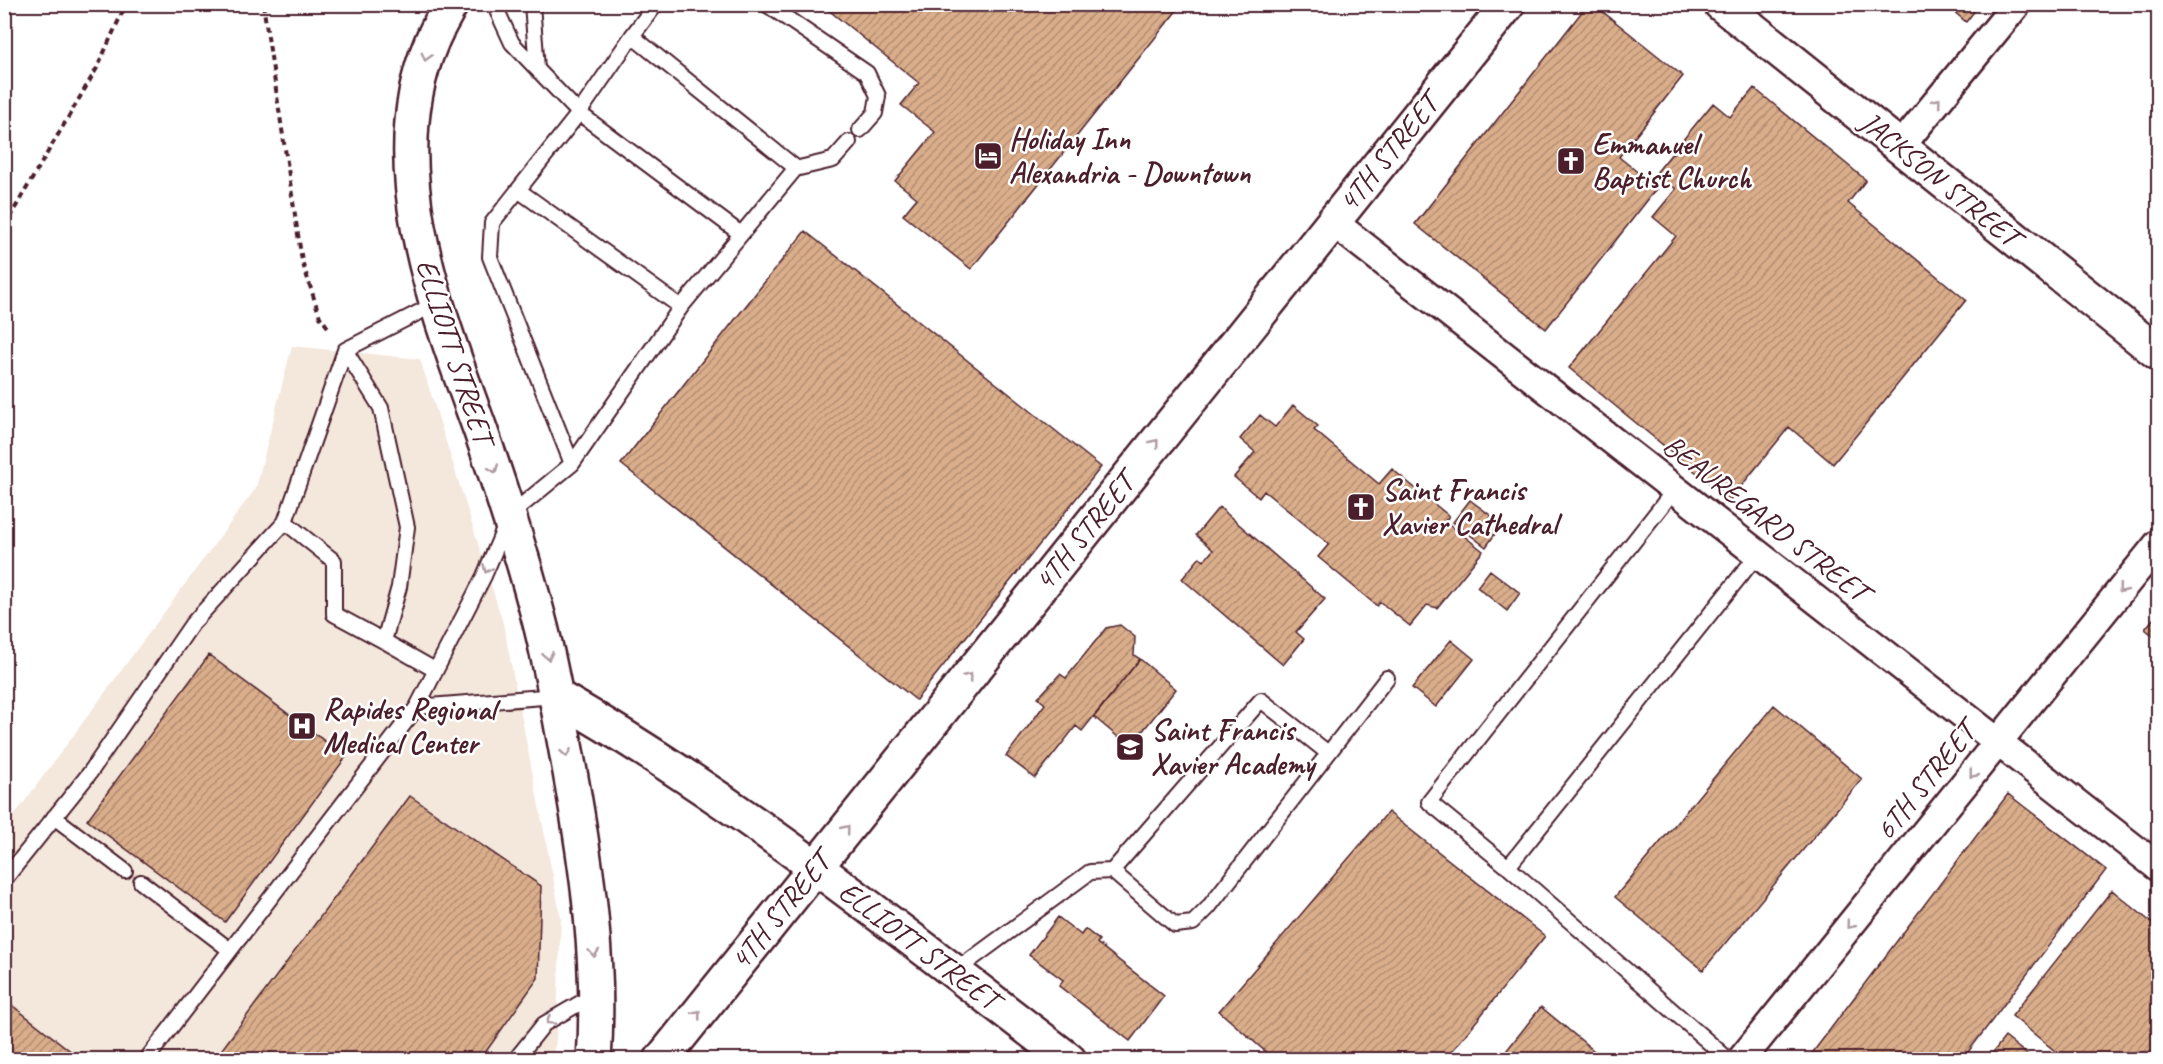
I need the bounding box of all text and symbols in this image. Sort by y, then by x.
one-way arrow [421,52,434,62]
street label: 4TH STREET [1329,81,1451,219]
one-way arrow [1930,98,1941,109]
street label: JACKSON STREET [1851,102,2033,260]
place label: Holiday Inn Alexandria - Downtown [1009,120,1252,192]
place label: Emmanuel Baptist Church [1592,125,1752,197]
hotel icon: Holiday Inn Alexandria - Downtown [972,140,1004,172]
church icon: Emmanuel Baptist Church [1555,145,1587,177]
street label: ELLIOTT STREET [407,254,505,455]
street label: BEAUREGARD STREET [1656,426,1882,615]
one-way arrow [1148,439,1159,450]
street label: 4TH STREET [1025,460,1147,598]
one-way arrow [486,463,499,474]
place label: Saint Francis Xavier Cathedral [1382,471,1563,543]
church icon: Saint Francis Xavier Cathedral [1345,491,1377,523]
one-way arrow [483,563,495,574]
one-way arrow [2118,582,2129,593]
one-way arrow [540,651,553,661]
one-way arrow [960,673,971,684]
place label: Rapides Regional Medical Center [323,690,501,762]
street label: 6TH STREET [1866,709,1988,847]
hospital icon: Rapides Regional Medical Center [286,710,318,742]
place label: Saint Francis Xavier Academy [1151,711,1317,783]
school or university icon: Saint Francis Xavier Academy [1114,731,1146,763]
one-way arrow [560,749,572,758]
one-way arrow [1970,767,1981,778]
one-way arrow [838,825,849,836]
street label: 4TH STREET [721,839,843,977]
street label: ELLIOTT STREET [831,872,1013,1022]
one-way arrow [1847,918,1858,929]
one-way arrow [587,948,600,957]
one-way arrow [690,1010,701,1021]
one-way arrow [546,1014,557,1025]

